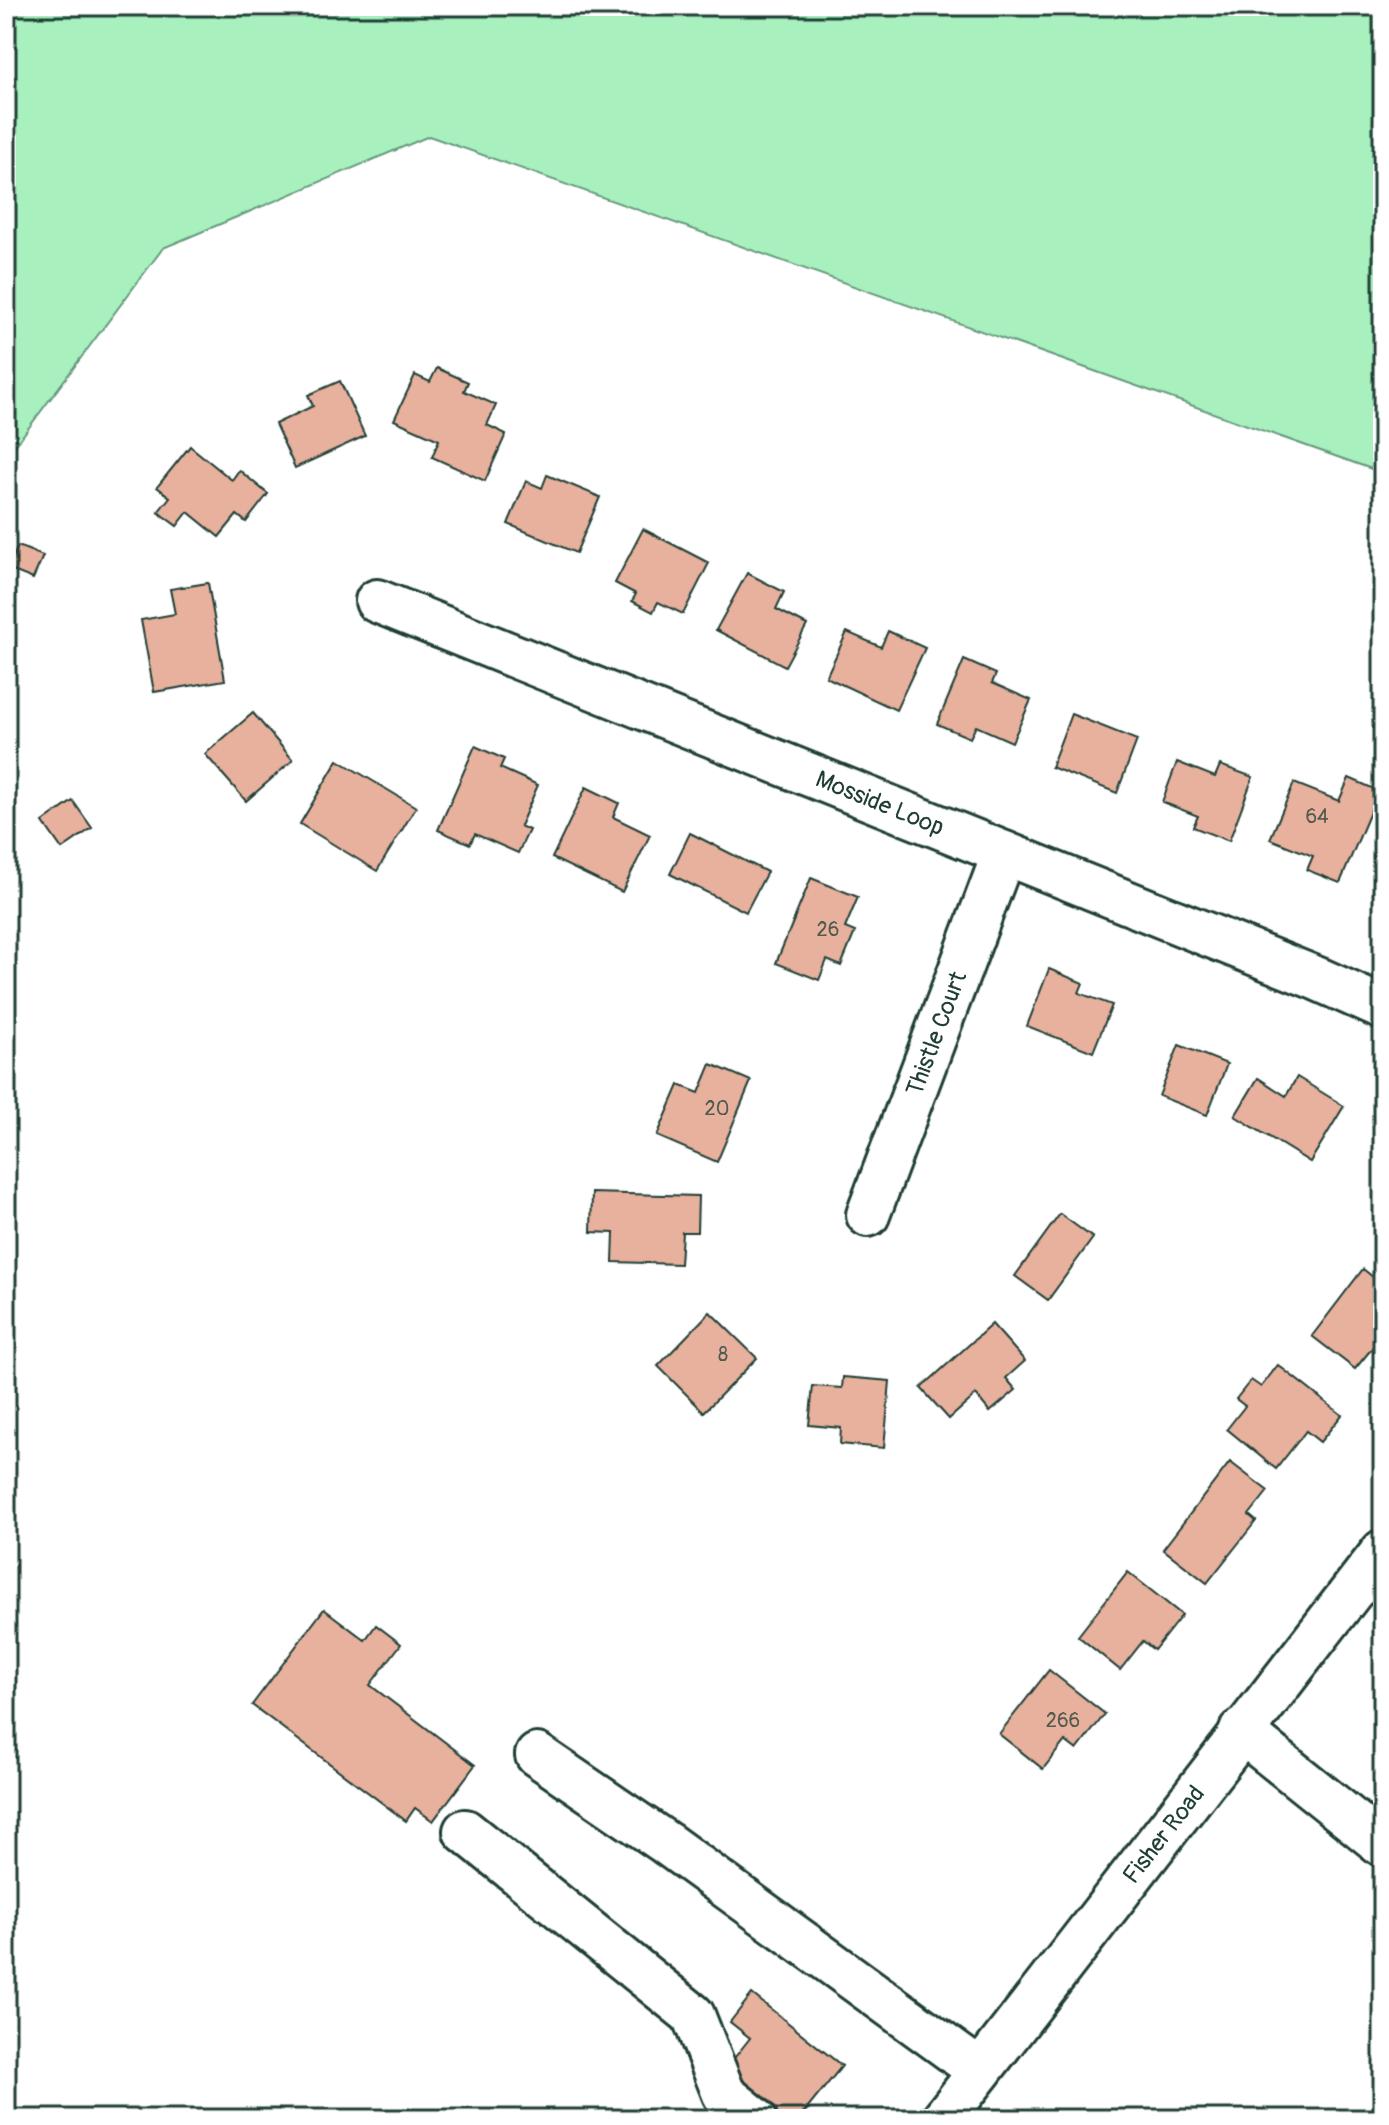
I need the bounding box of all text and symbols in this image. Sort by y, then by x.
street label: Mosside Loop [811,764,948,842]
house number: 64 [1305,804,1329,829]
house number: 26 [817,917,839,942]
street label: Thistle Court [900,967,973,1100]
house number: 20 [705,1096,729,1121]
house number: 8 [718,1342,728,1367]
house number: 266 [1046,1708,1080,1733]
street label: Fisher Road [1116,1780,1210,1889]

